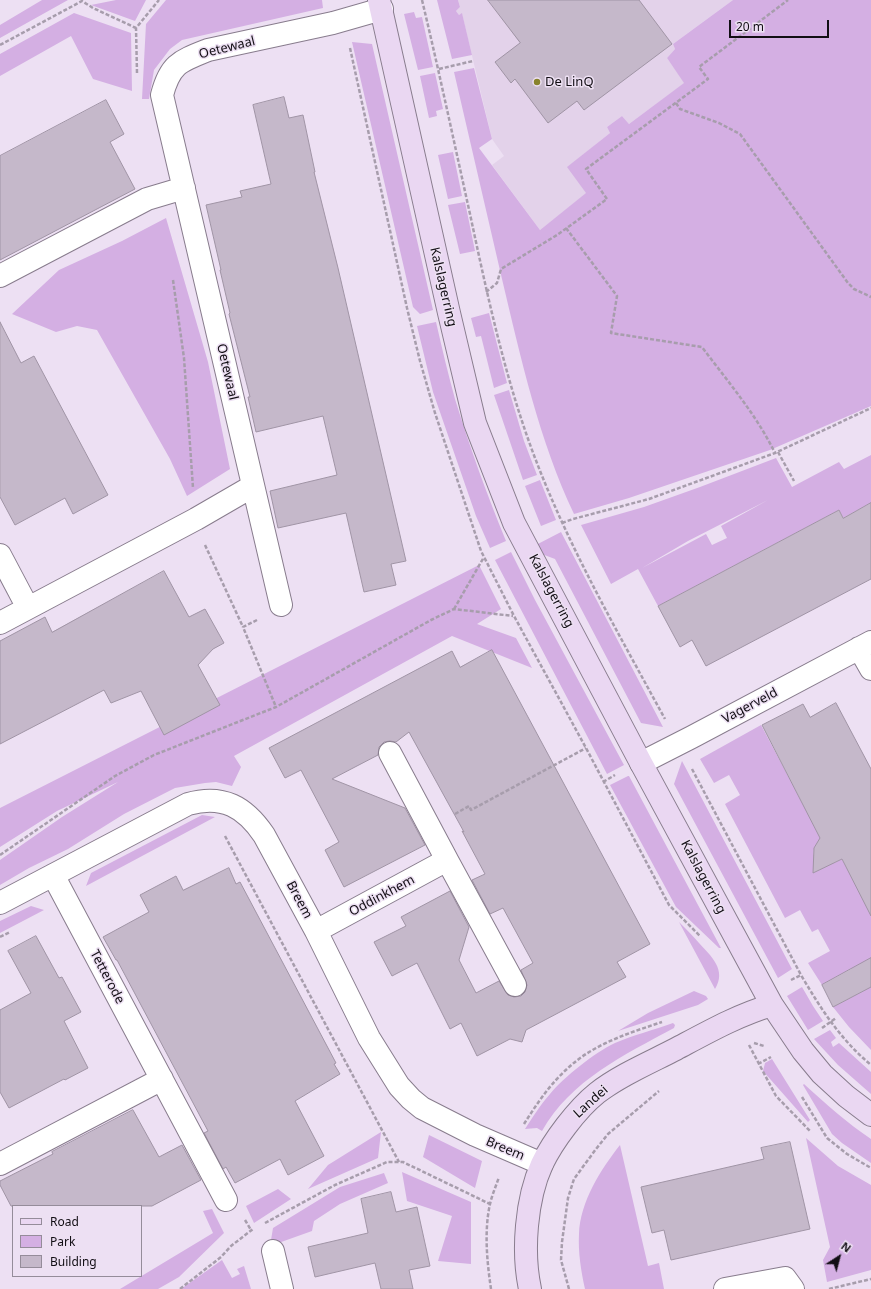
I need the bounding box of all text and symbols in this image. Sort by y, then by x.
scale bar [731,12,831,38]
text: 20 m [736,18,764,35]
street label: Oetewaal [197,33,257,63]
place label: De LinQ [545,74,594,90]
marker: De LinQ [532,77,542,87]
street label: Kalslagerring [426,246,460,328]
street label: Oetewaal [213,342,241,402]
street label: Kalslagerring [525,552,577,630]
street label: Vagerveld [719,685,781,727]
street label: Kalslagerring [677,838,729,916]
street label: Oddinkhem [347,872,417,920]
street label: Breem [283,879,315,921]
street label: Tetterode [86,947,128,1007]
street label: Landei [571,1083,611,1121]
street label: Breem [483,1134,527,1164]
legend [12,1205,142,1277]
text: Road [50,1213,79,1230]
text: Park [50,1233,75,1250]
north arrow [819,1237,859,1277]
text: N [838,1238,854,1256]
text: Building [50,1253,97,1270]

